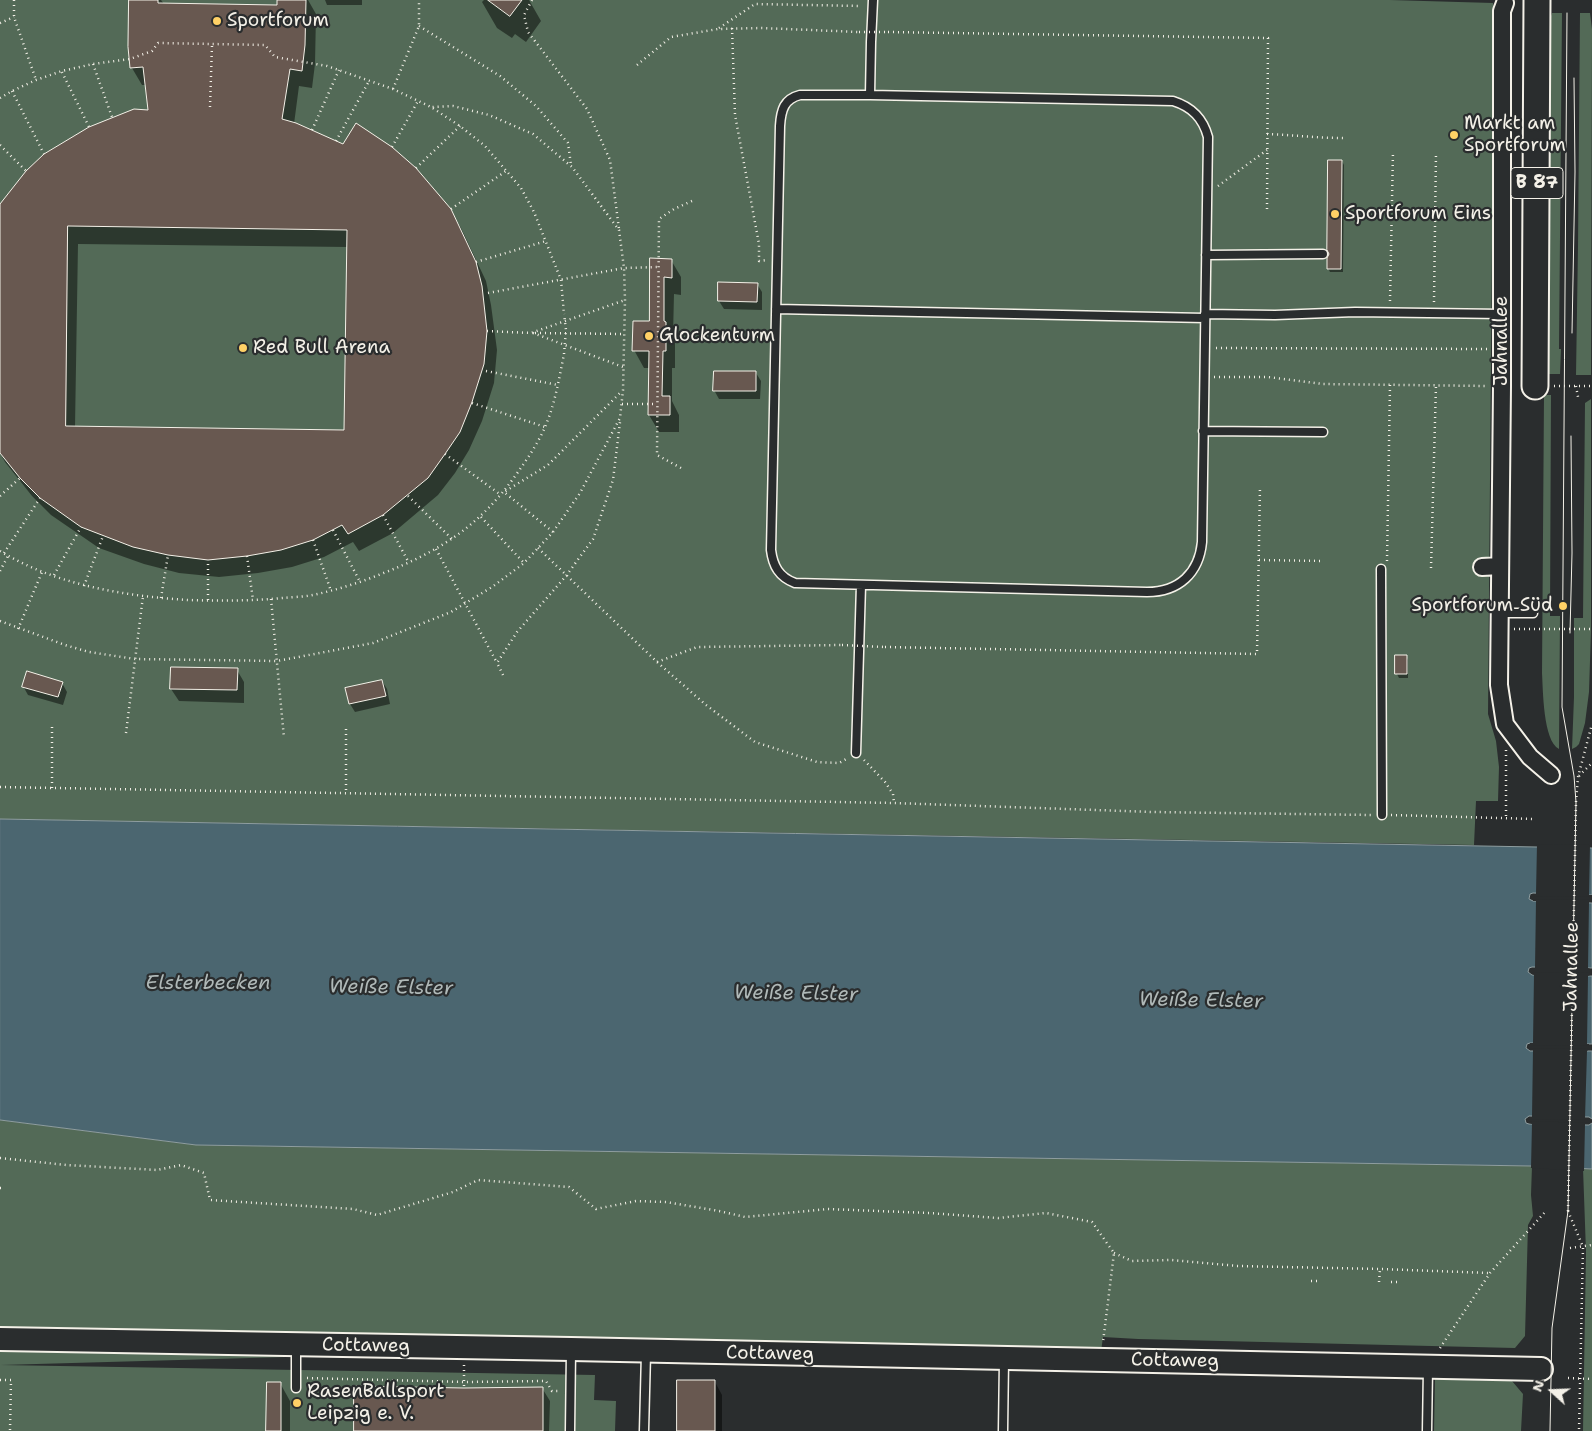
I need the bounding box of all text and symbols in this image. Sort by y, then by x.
place label: Sportforum [227,10,329,32]
marker: Sportforum [211,15,223,27]
place label: Markt am Sportforum [1464,113,1566,157]
marker: Markt am Sportforum [1448,129,1460,141]
road number: B 87 [1511,168,1563,198]
place label: Sportforum Eins [1345,203,1491,225]
marker: Sportforum Eins [1329,208,1341,220]
street label: Jahnallee [1491,296,1513,386]
place label: Glockenturm [659,325,775,347]
marker: Glockenturm [643,330,655,342]
place label: Red Bull Arena [253,337,390,359]
marker: Red Bull Arena [237,342,249,354]
place label: Sportforum Süd [1411,595,1553,617]
marker: Sportforum Süd [1557,600,1569,612]
street label: Jahnallee [1560,922,1584,1012]
water label: Elsterbecken [146,972,270,996]
water label: Weiße Elster [329,975,453,1001]
water label: Weiße Elster [734,981,858,1007]
water label: Weiße Elster [1139,988,1263,1014]
street label: Cottaweg [322,1334,410,1358]
street label: Cottaweg [726,1342,814,1366]
street label: Cottaweg [1131,1349,1219,1373]
north arrow [1527,1366,1577,1416]
text: N [1528,1378,1548,1394]
place label: RasenBallsport Leipzig e. V. [307,1381,445,1425]
marker: RasenBallsport Leipzig e. V. [291,1397,303,1409]

